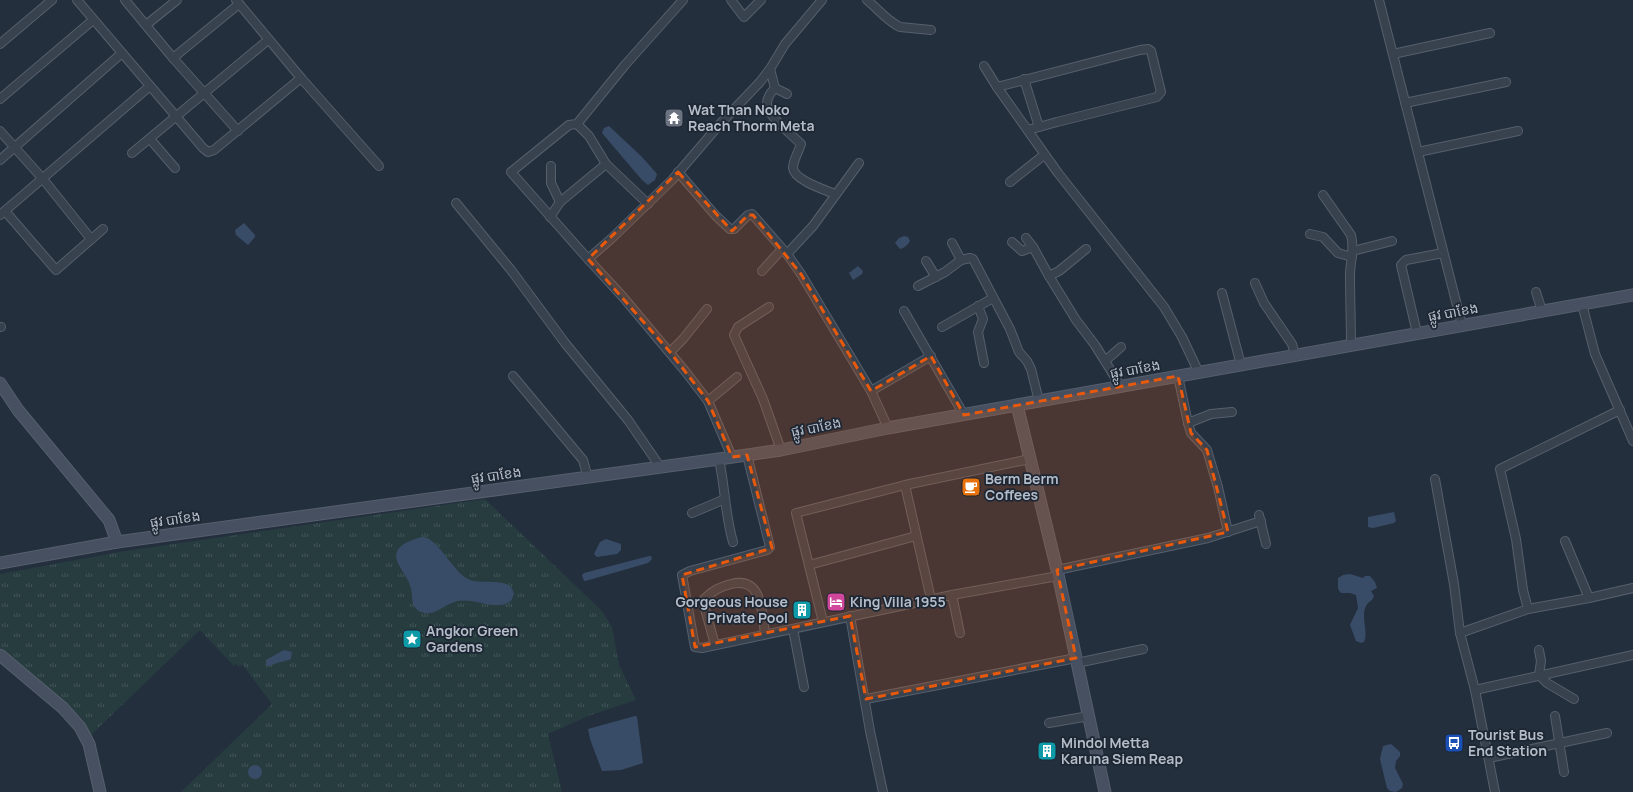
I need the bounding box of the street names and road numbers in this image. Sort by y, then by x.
street label: ផ្លូវ បាខែង [1426,298,1480,328]
street label: ផ្លូវ បាខែង [1108,355,1162,385]
street label: ផ្លូវ បាខែង [789,412,843,444]
street label: ផ្លូវ បាខែង [469,462,523,491]
street label: ផ្លូវ បាខែង [148,506,202,535]

